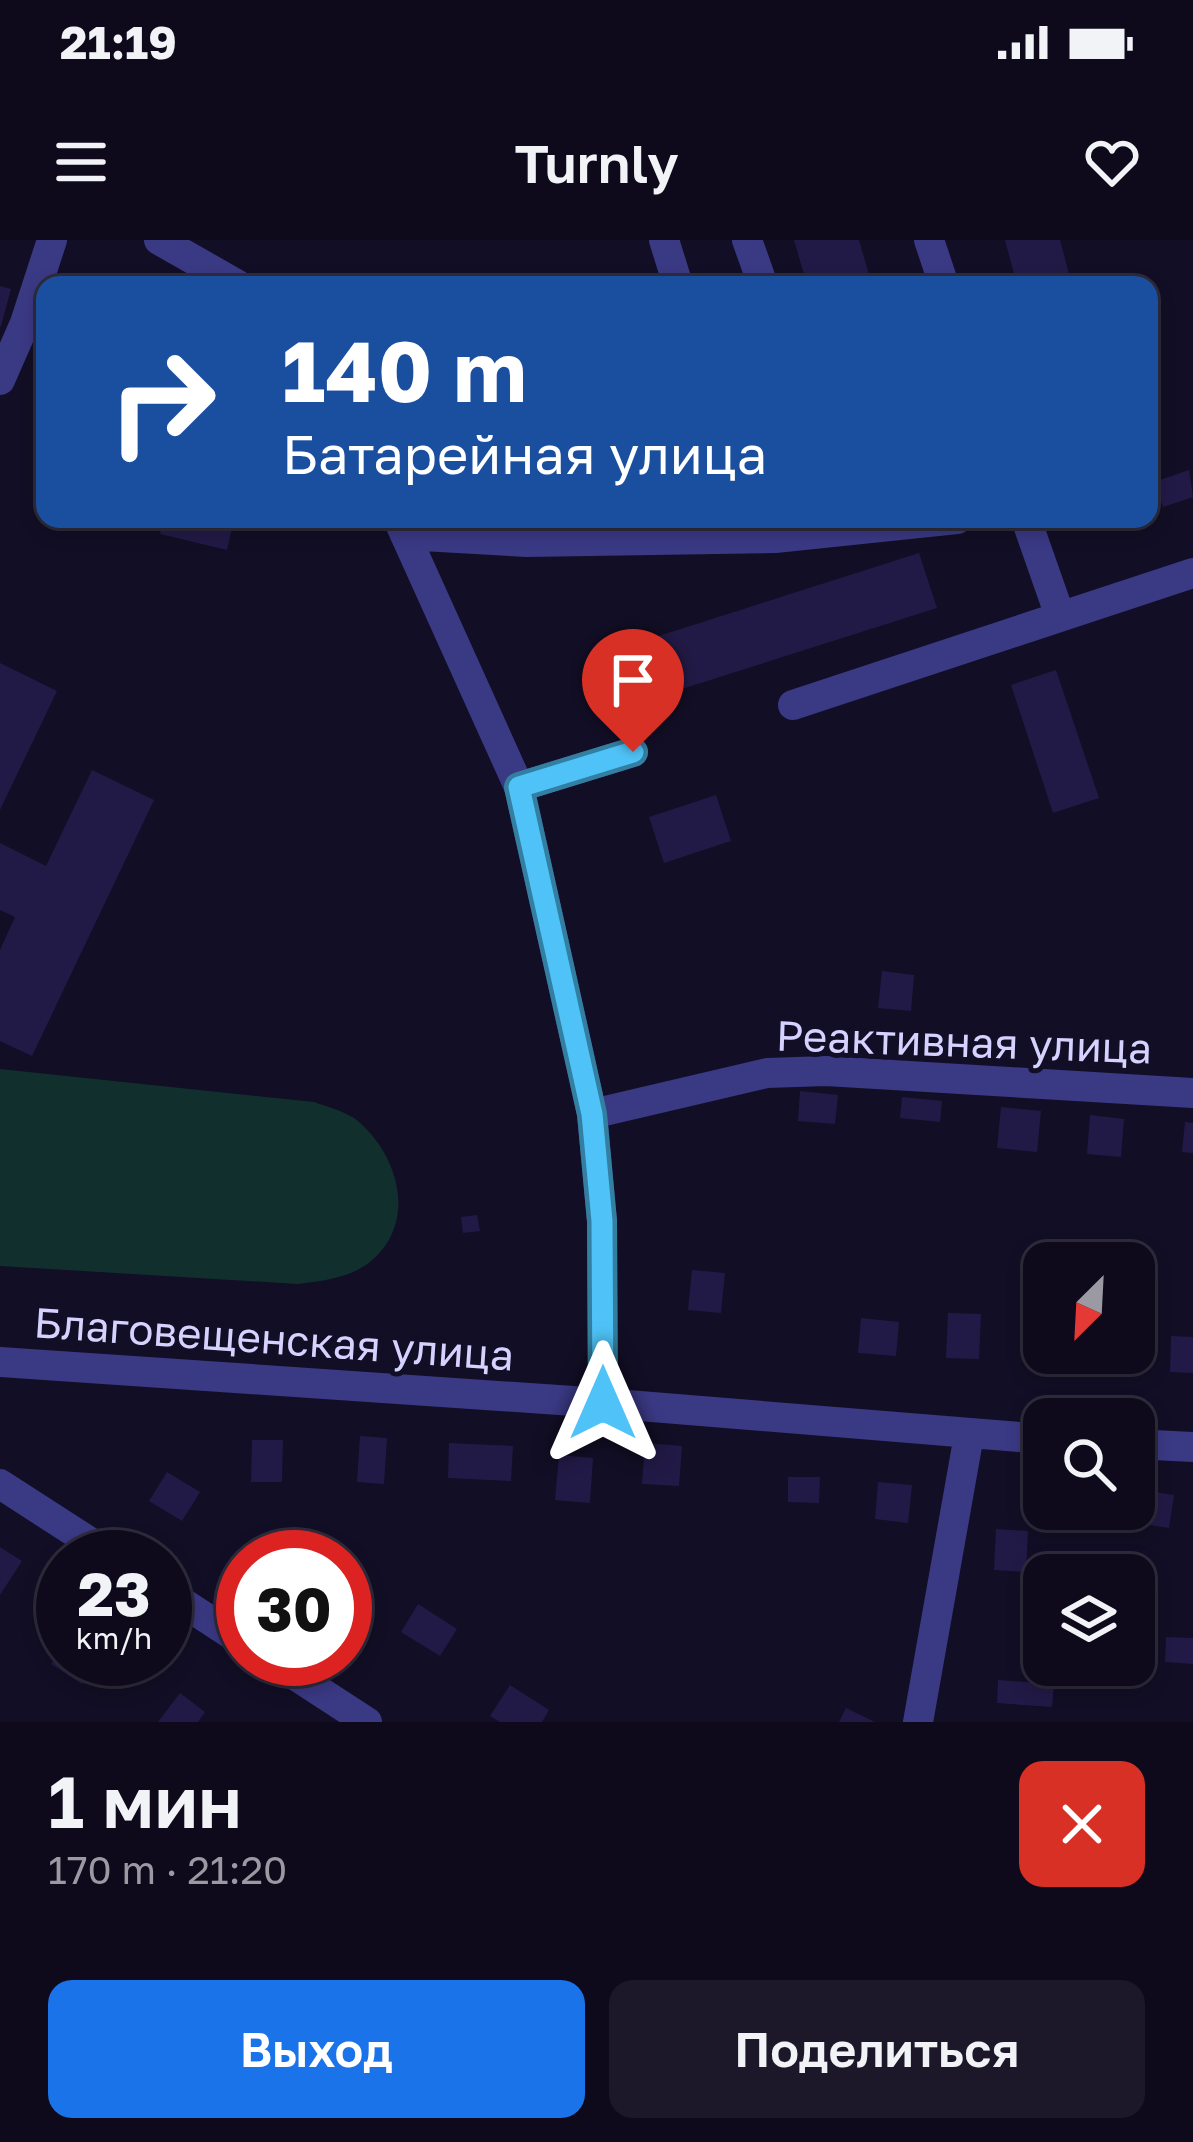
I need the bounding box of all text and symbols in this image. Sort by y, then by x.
text: 21:19 [60,15,177,69]
icon: menu [48,129,114,195]
icon: heart [1079,129,1145,195]
text: Turnly [514,130,679,195]
text: 140 m [282,320,527,420]
icon: right [84,324,240,480]
text: Батарейная улица [282,421,767,486]
pin [582,629,684,752]
icon: arrive [600,647,666,713]
street label: Реактивная улица [775,1009,1153,1073]
north arrow [1023,1242,1155,1374]
map controls [1023,1242,1155,1686]
street label: Благовещенская улица [32,1296,516,1380]
position arrow [540,1340,666,1466]
button: search [1023,1398,1155,1530]
speed limit sign: 30 [216,1530,372,1686]
button: layers [1023,1554,1155,1686]
text: 23 [77,1557,151,1629]
text: km/h [76,1620,152,1656]
text: 1 мин [48,1757,242,1844]
button: close [1019,1761,1145,1887]
text: 170 m · 21:20 [48,1846,287,1893]
button: Выход [48,1980,585,2118]
button: Поделиться [609,1980,1145,2118]

